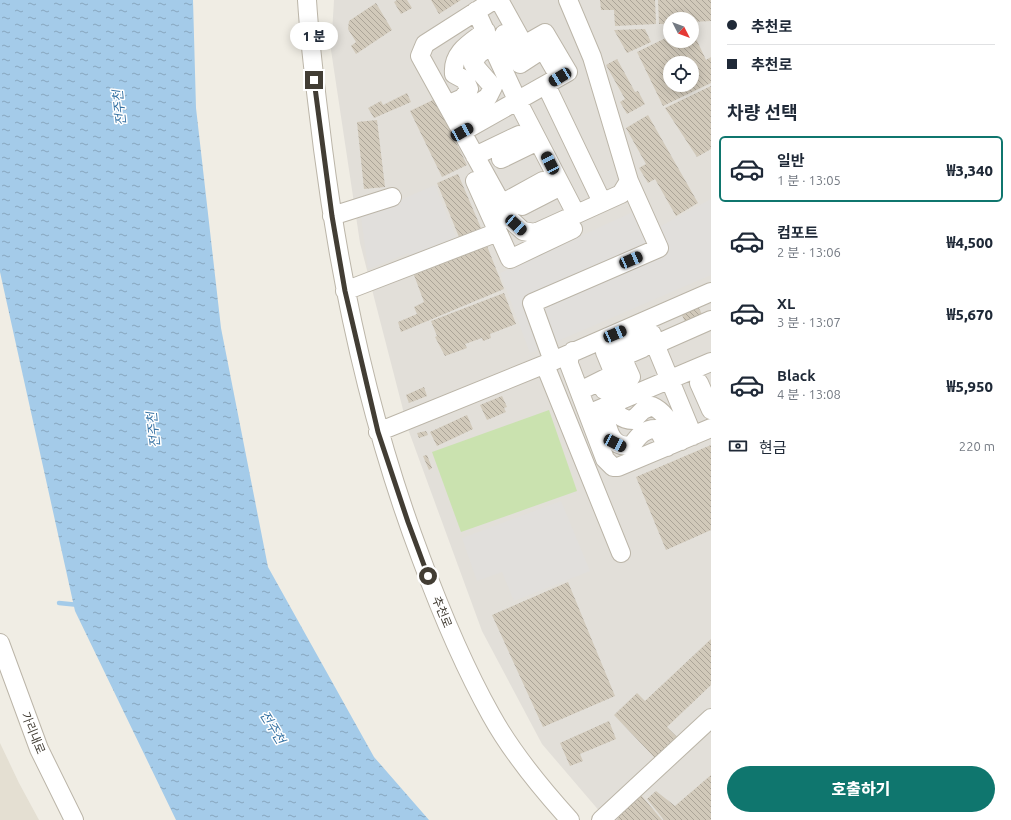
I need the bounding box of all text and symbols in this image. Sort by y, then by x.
north arrow [663,12,699,48]
map controls [663,12,699,92]
text: 추천로 [751,18,792,35]
callout: 1 분 [290,22,338,50]
text: 1 분 [303,29,325,43]
button: locate [663,56,699,92]
text: 추천로 [751,56,792,73]
car [547,66,573,88]
route end [305,71,323,89]
water label: 전주천 [110,88,128,127]
text: 차량 선택 [727,102,798,122]
car [449,121,475,143]
car [539,150,561,176]
icon: car [729,151,765,187]
text: 일반 [777,152,805,169]
text: ₩3,340 [946,162,993,179]
text: 1 분 · 13:05 [777,173,841,187]
car [503,213,529,237]
icon: car [729,223,765,259]
text: 컴포트 [777,224,818,241]
text: ₩4,500 [946,234,993,251]
text: 2 분 · 13:06 [777,245,841,259]
car [618,250,644,270]
icon: car [729,295,765,331]
text: XL [777,295,795,312]
text: ₩5,670 [946,306,993,323]
text: 3 분 · 13:07 [777,315,841,329]
car [602,324,628,344]
icon: car [729,367,765,403]
text: Black [777,367,816,384]
text: ₩5,950 [946,378,993,395]
text: 4 분 · 13:08 [777,387,841,401]
water label: 전주천 [144,410,162,449]
car [602,432,628,454]
icon: cash [727,435,749,457]
text: 현금 [759,439,787,456]
text: 220 m [959,439,995,453]
route start [419,567,437,585]
street label: 추천로 [430,594,455,630]
water label: 전주천 [258,708,289,747]
street label: 가리내로 [19,710,48,756]
button: 호출하기 [727,766,995,812]

